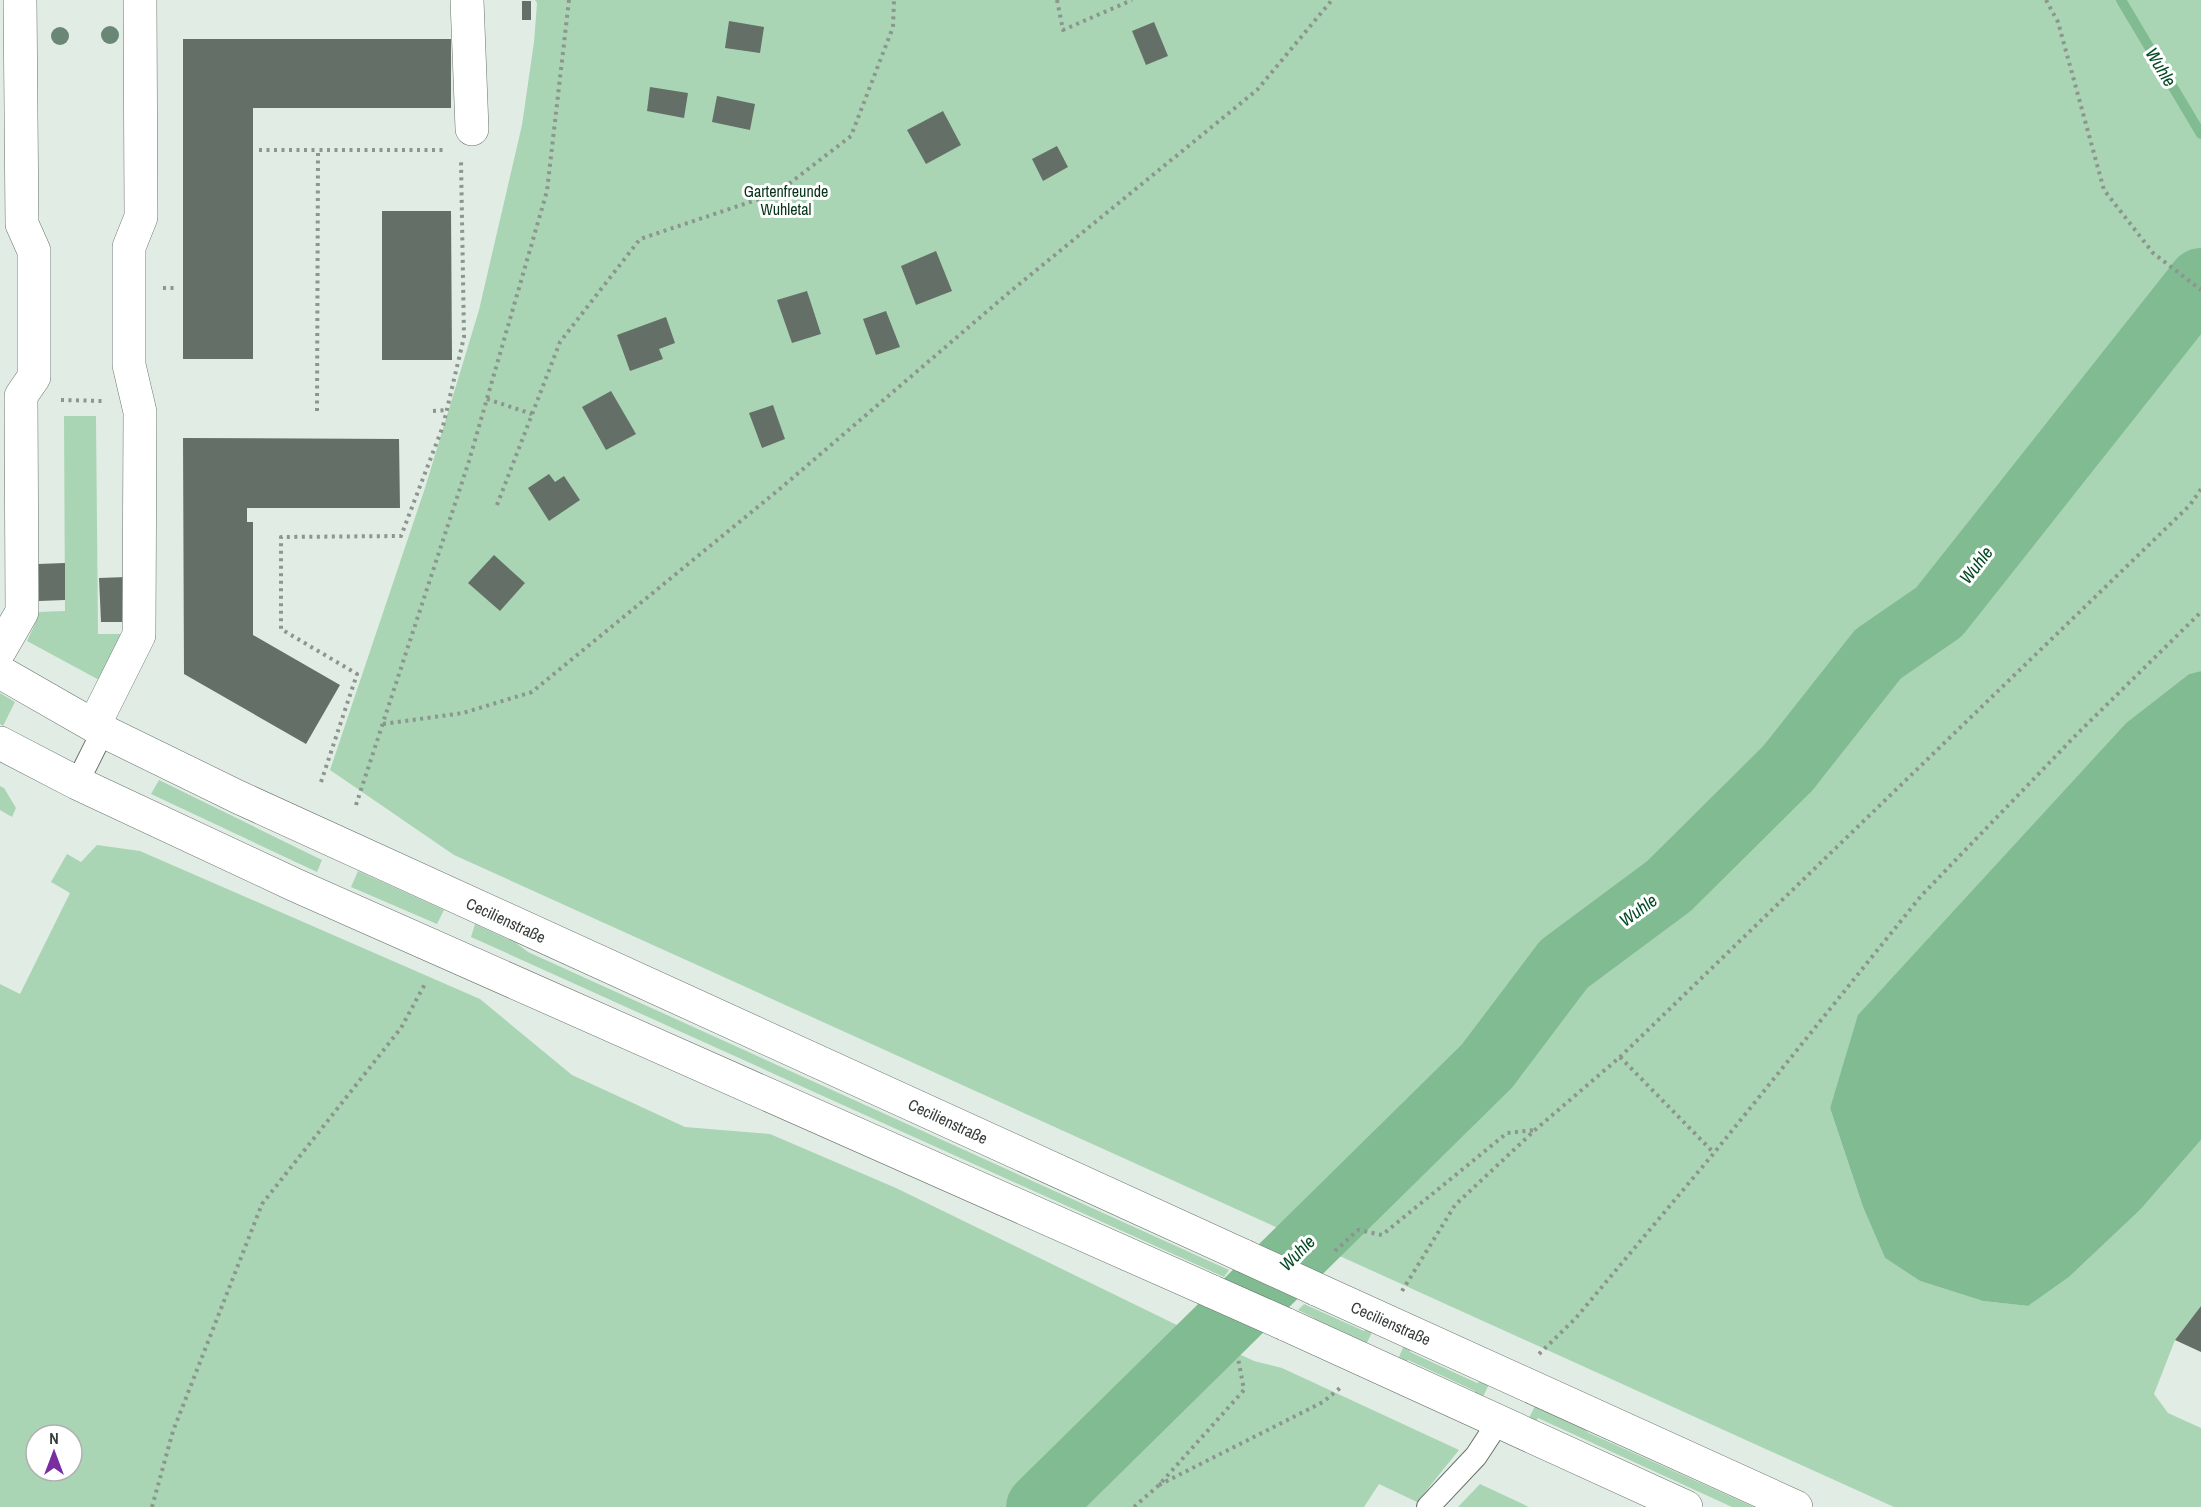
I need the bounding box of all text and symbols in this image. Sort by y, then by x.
water label: Wuhle [2140,43,2182,91]
park label: Gartenfreunde Wuhletal [744,180,828,220]
water label: Wuhle [1953,541,1999,589]
water label: Wuhle [1614,888,1662,932]
street label: Cecilienstraße [463,892,549,948]
street label: Cecilienstraße [905,1093,991,1149]
water label: Wuhle [1273,1229,1321,1277]
street label: Cecilienstraße [1348,1296,1434,1350]
north arrow [24,1423,84,1483]
text: N [49,1427,59,1449]

